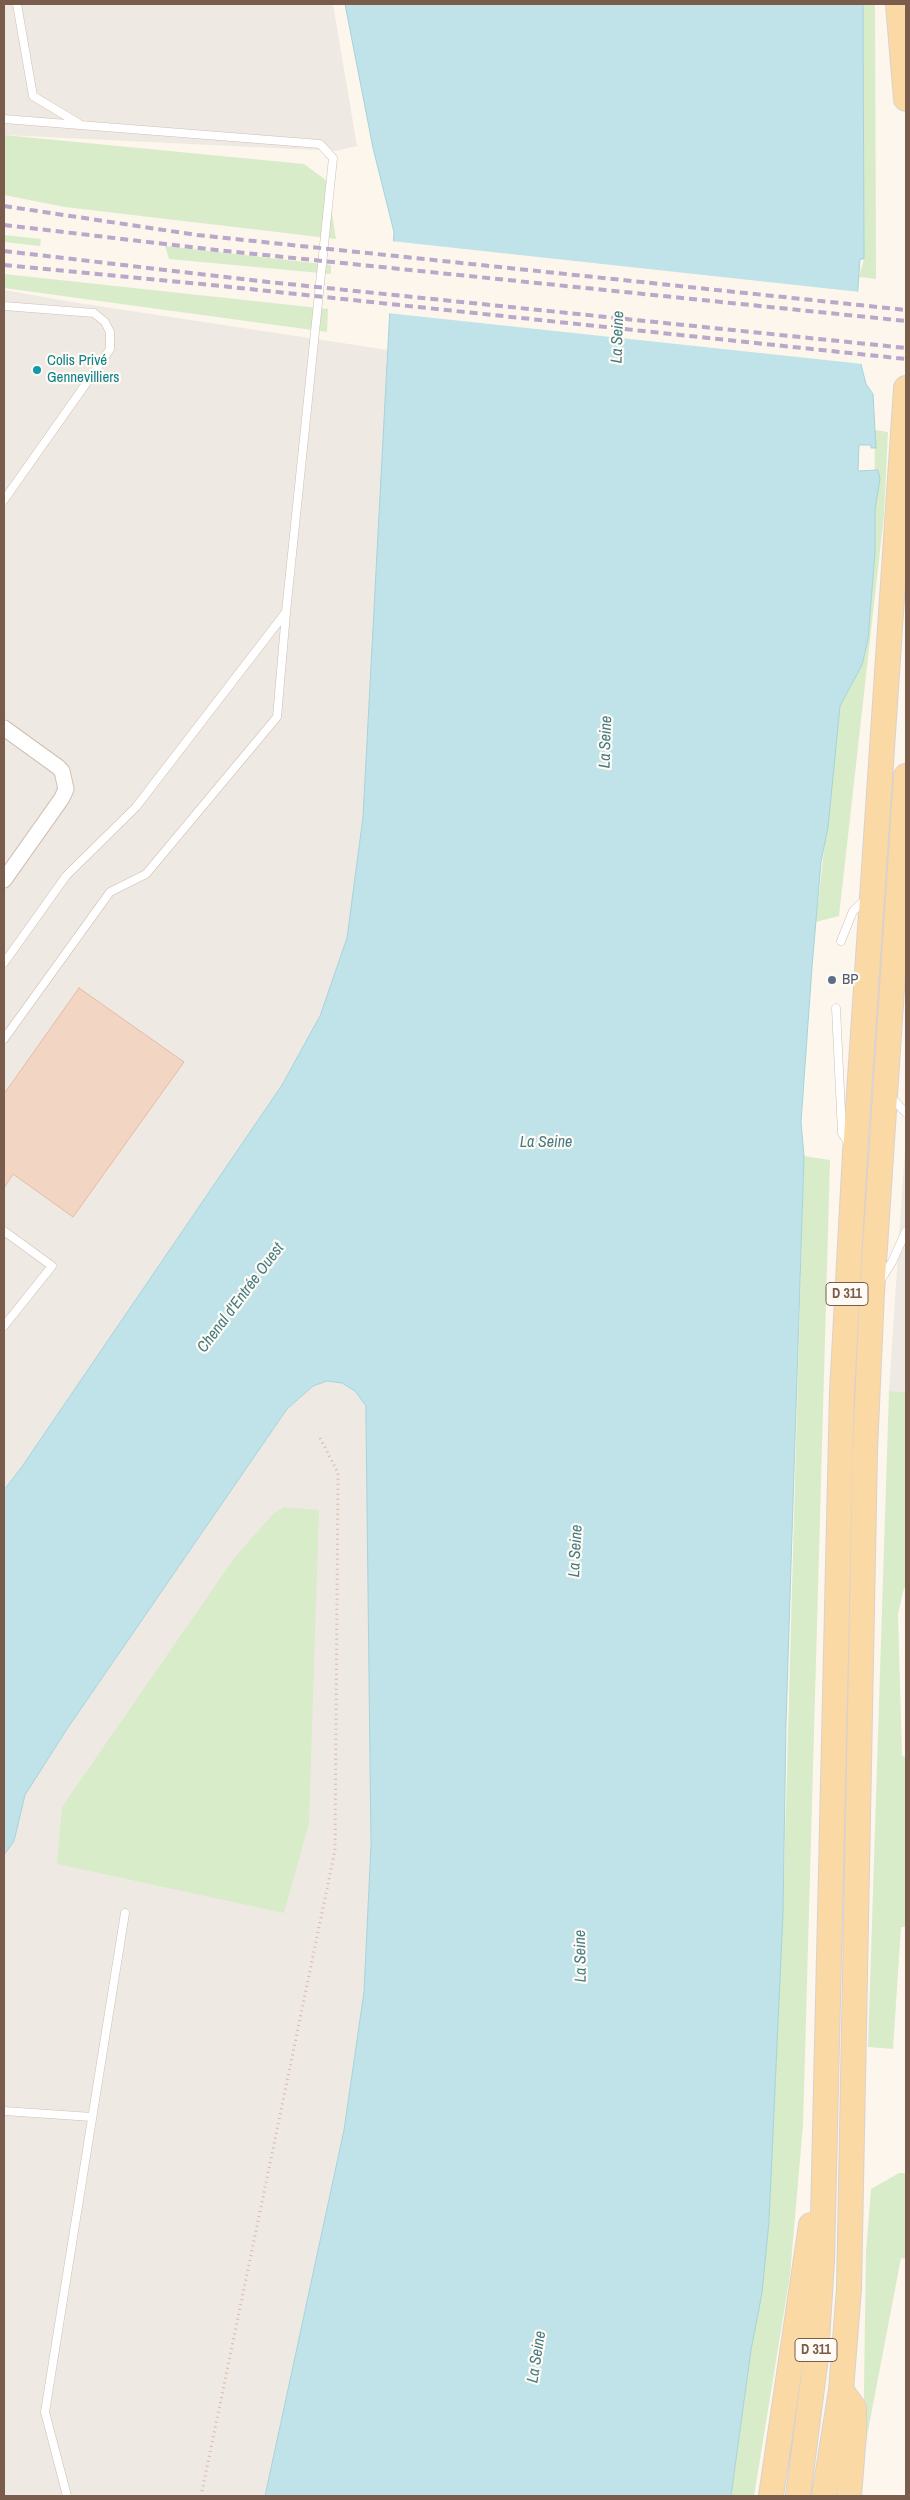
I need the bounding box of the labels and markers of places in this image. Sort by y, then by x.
place label: Colis Privé Gennevilliers [47,352,119,387]
marker: Colis Privé Gennevilliers [31,364,43,376]
place label: BP [842,971,858,989]
marker: BP [826,974,838,986]

